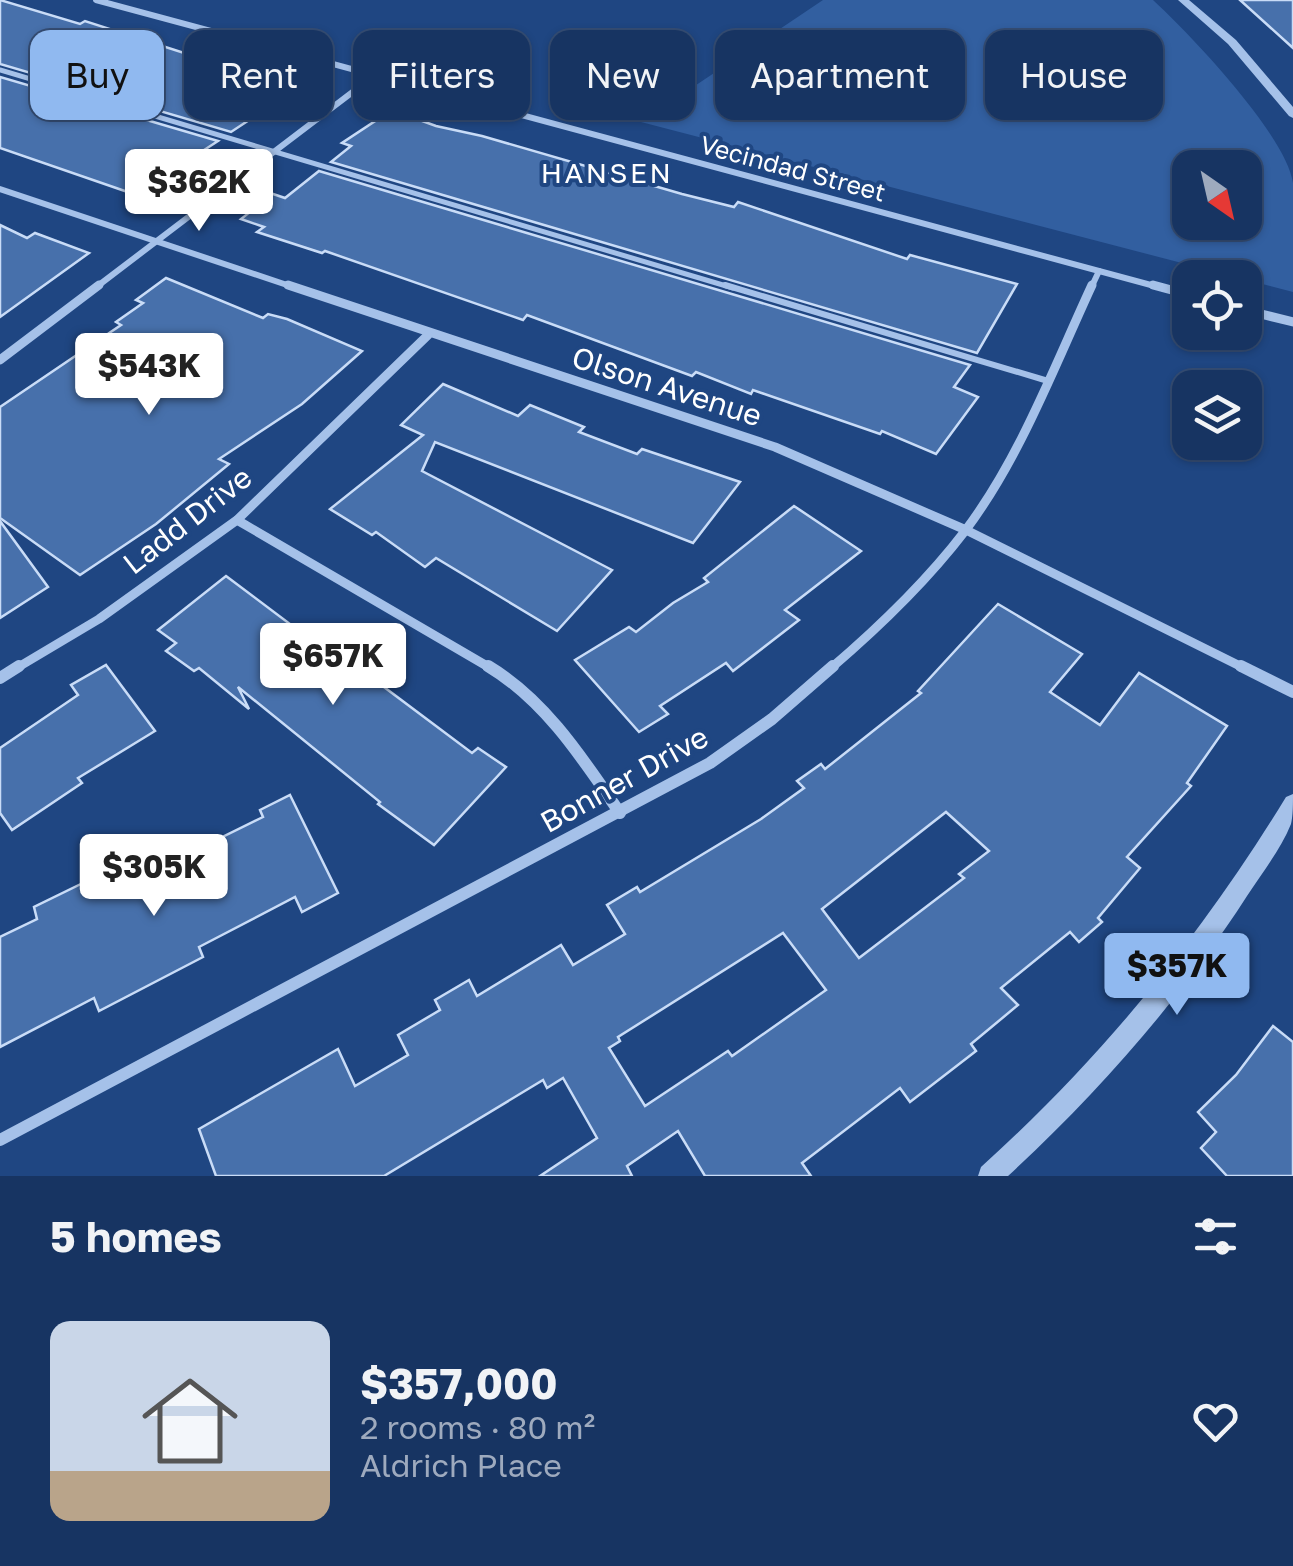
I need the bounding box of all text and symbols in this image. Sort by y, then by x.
chip: Buy [30,30,164,120]
chip: Rent [184,30,333,120]
chip: Filters [353,30,530,120]
chip: New [550,30,695,120]
chip: Apartment [715,30,965,120]
chip: House [985,30,1163,120]
street label: Vecindad Street [697,128,889,208]
pin: $362K [129,149,269,234]
north arrow [1172,150,1262,240]
map controls [1172,150,1262,460]
district label: HANSEN [541,156,673,189]
text: $362K [147,162,251,200]
button: locate [1172,260,1262,350]
pin: $543K [79,333,219,418]
street label: Olson Avenue [567,338,767,434]
text: $543K [97,346,201,384]
button: layers [1172,370,1262,460]
street label: Ladd Drive [116,459,258,581]
pin: $657K [263,623,403,708]
text: $657K [282,636,384,674]
street label: Bonner Drive [534,718,714,840]
pin: $305K [84,834,224,919]
text: $305K [102,847,206,885]
pin: $357K [1107,933,1247,1018]
text: $357K [1126,946,1228,984]
icon: filters [1188,1209,1243,1264]
text: 5 homes [50,1211,222,1261]
text: $357,000 [360,1358,558,1408]
icon: home [130,1361,250,1481]
icon: heart [1188,1394,1243,1449]
text: 2 rooms · 80 m² [360,1408,595,1446]
text: Aldrich Place [360,1446,562,1484]

